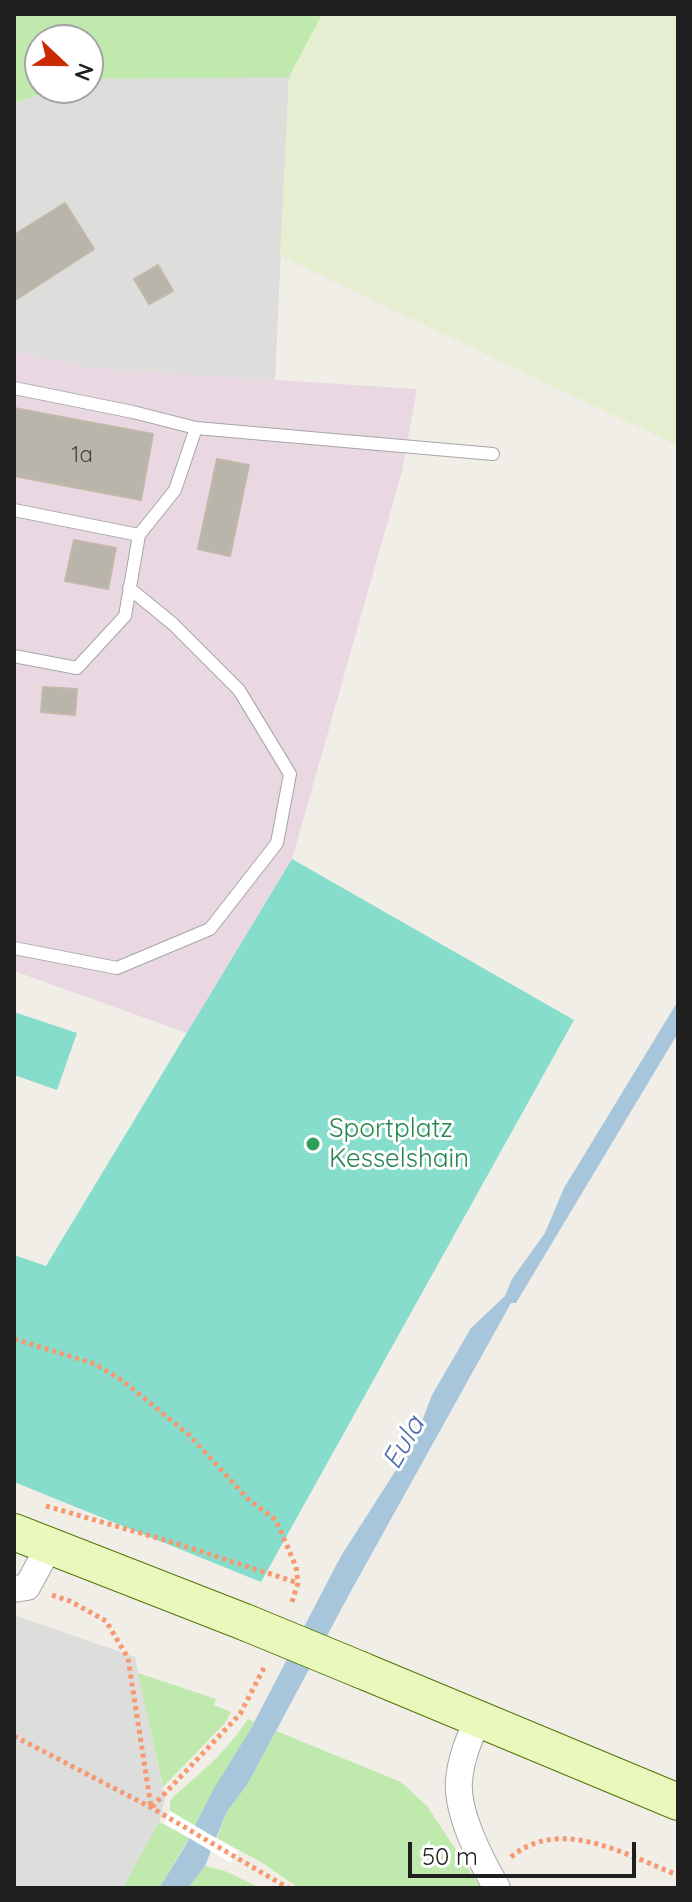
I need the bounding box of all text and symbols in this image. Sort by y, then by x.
north arrow [24,24,104,104]
text: N [68,59,100,85]
house number: 1a [71,442,93,468]
place label: Sportplatz Kesselshain [329,1113,469,1174]
marker: Sportplatz Kesselshain [304,1135,322,1153]
water label: Eula [376,1411,432,1475]
scale bar [412,1826,640,1876]
text: 50 m [422,1841,478,1871]

